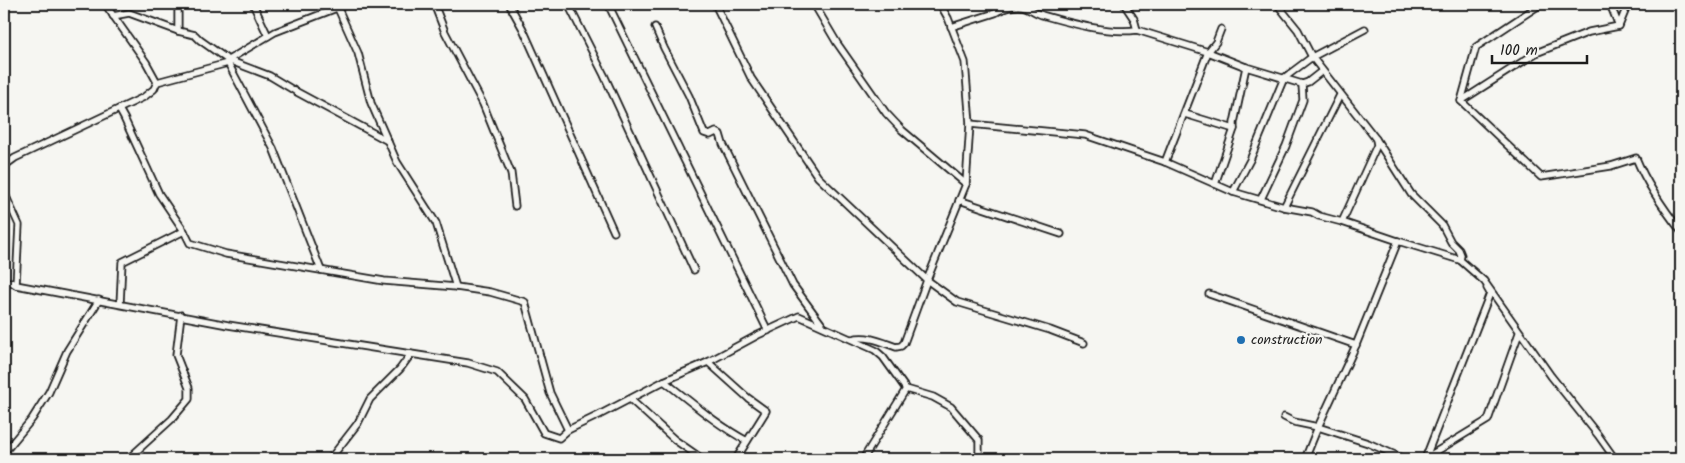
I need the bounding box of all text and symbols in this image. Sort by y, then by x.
scale bar [1492,32,1588,64]
text: 100 m [1500,39,1538,63]
place label: construction [1251,329,1323,351]
marker: construction [1235,334,1247,346]

